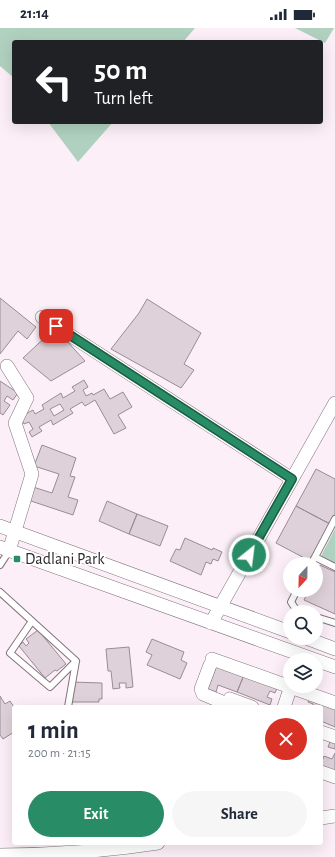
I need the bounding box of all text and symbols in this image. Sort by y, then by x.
text: 21:14 [20,6,49,21]
icon: left [28,56,80,108]
text: 50 m [94,57,148,85]
text: Turn left [94,90,153,108]
pin [39,309,73,343]
icon: arrive [45,315,67,337]
position arrow [228,534,270,576]
place label: Dadlani Park [25,551,105,567]
marker: Dadlani Park [12,554,22,564]
north arrow [283,557,323,597]
map controls [283,557,323,693]
button: search [283,605,323,645]
button: layers [283,653,323,693]
button: close [265,718,307,760]
text: 1 min [28,719,79,743]
text: 200 m · 21:15 [28,747,91,760]
button: Exit [28,791,164,837]
button: Share [172,791,307,837]

